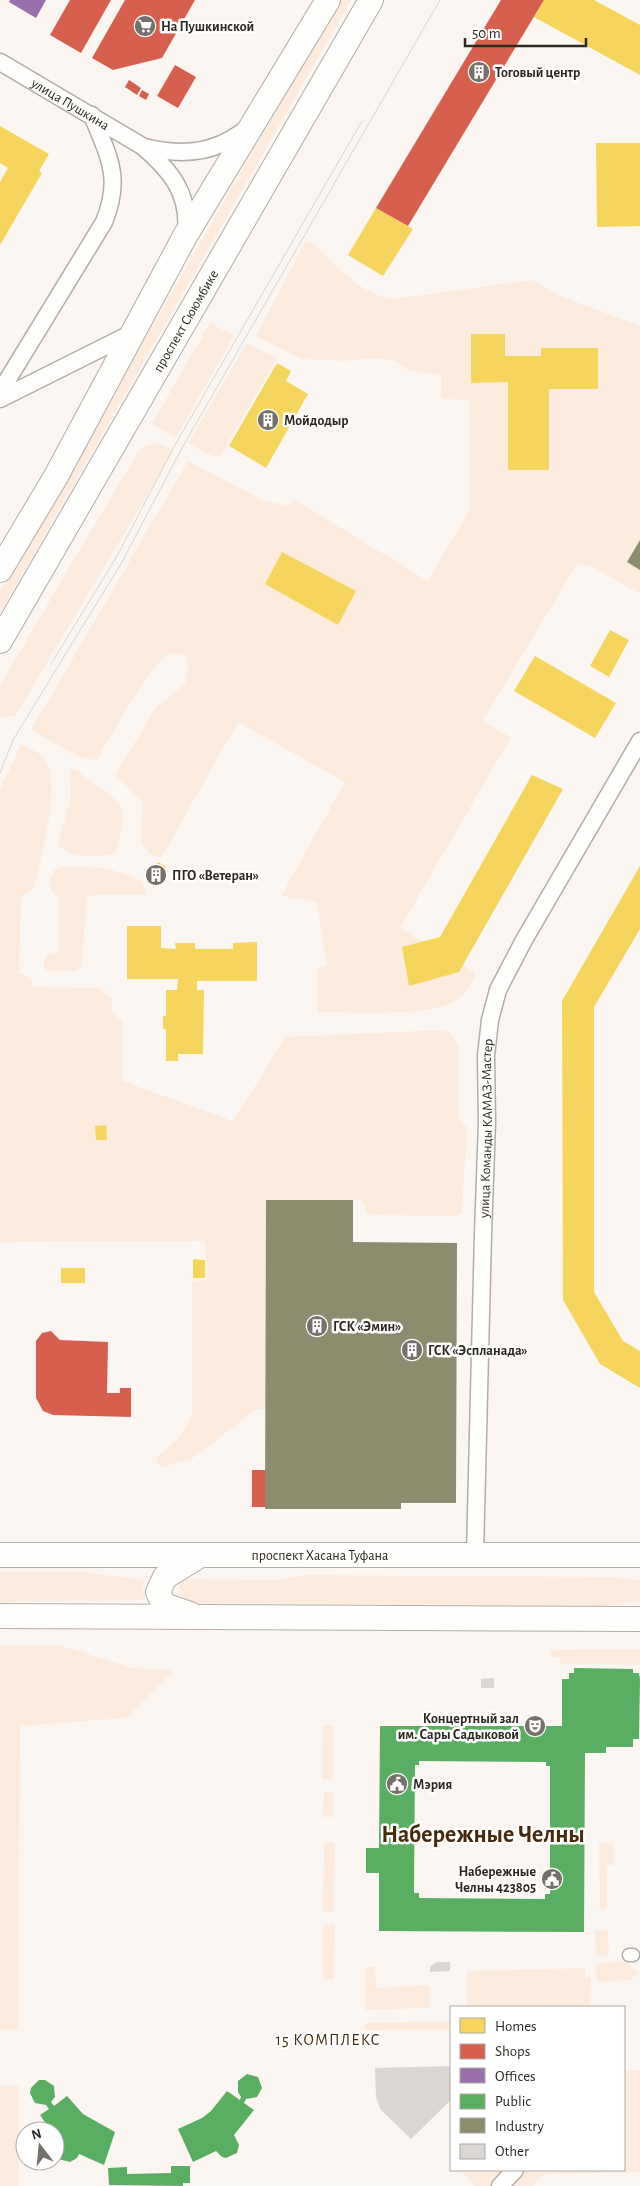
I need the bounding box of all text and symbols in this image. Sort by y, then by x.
supermarket icon: На Пушкинской [133,14,157,38]
scale bar [465,15,586,47]
place label: На Пушкинской [161,20,254,34]
text: 50 m [472,26,501,41]
building icon: Тоговый центр [467,60,491,84]
place label: Тоговый центр [495,66,580,80]
street label: улица Пушкина [28,76,112,133]
street label: проспект Сююмбике [151,268,221,375]
building icon: Мойдодыр [256,408,280,432]
place label: Мойдодыр [284,414,349,428]
building icon: ПГО «Ветеран» [144,863,168,887]
place label: ПГО «Ветеран» [172,869,259,883]
street label: улица Команды КАМАЗ-Мастер [478,1038,496,1219]
building icon: ГСК «Эмин» [305,1314,329,1338]
place label: ГСК «Эмин» [333,1320,401,1334]
building icon: ГСК «Эспланада» [400,1338,424,1362]
place label: ГСК «Эспланада» [428,1344,528,1358]
street label: проспект Хасана Туфана [252,1549,389,1563]
place label: Концертный зал им. Сары Садыковой [398,1712,519,1742]
theatre icon: Концертный зал им. Сары Садыковой [523,1714,547,1738]
public building icon: Мэрия [385,1772,409,1796]
place label: Мэрия [413,1778,452,1792]
district label: Набережные Челны [381,1823,585,1847]
place label: Набережные Челны 423805 [455,1865,536,1895]
public building icon: Набережные Челны 423805 [540,1867,564,1891]
legend [450,2006,625,2171]
text: Homes [495,2019,537,2034]
district label: 15 КОМПЛЕКС [275,2032,381,2048]
text: Shops [495,2044,530,2059]
text: Offices [495,2069,536,2084]
text: Public [495,2094,531,2109]
text: Industry [495,2119,544,2134]
north arrow [15,2121,65,2171]
text: N [30,2126,43,2143]
text: Other [495,2144,529,2159]

